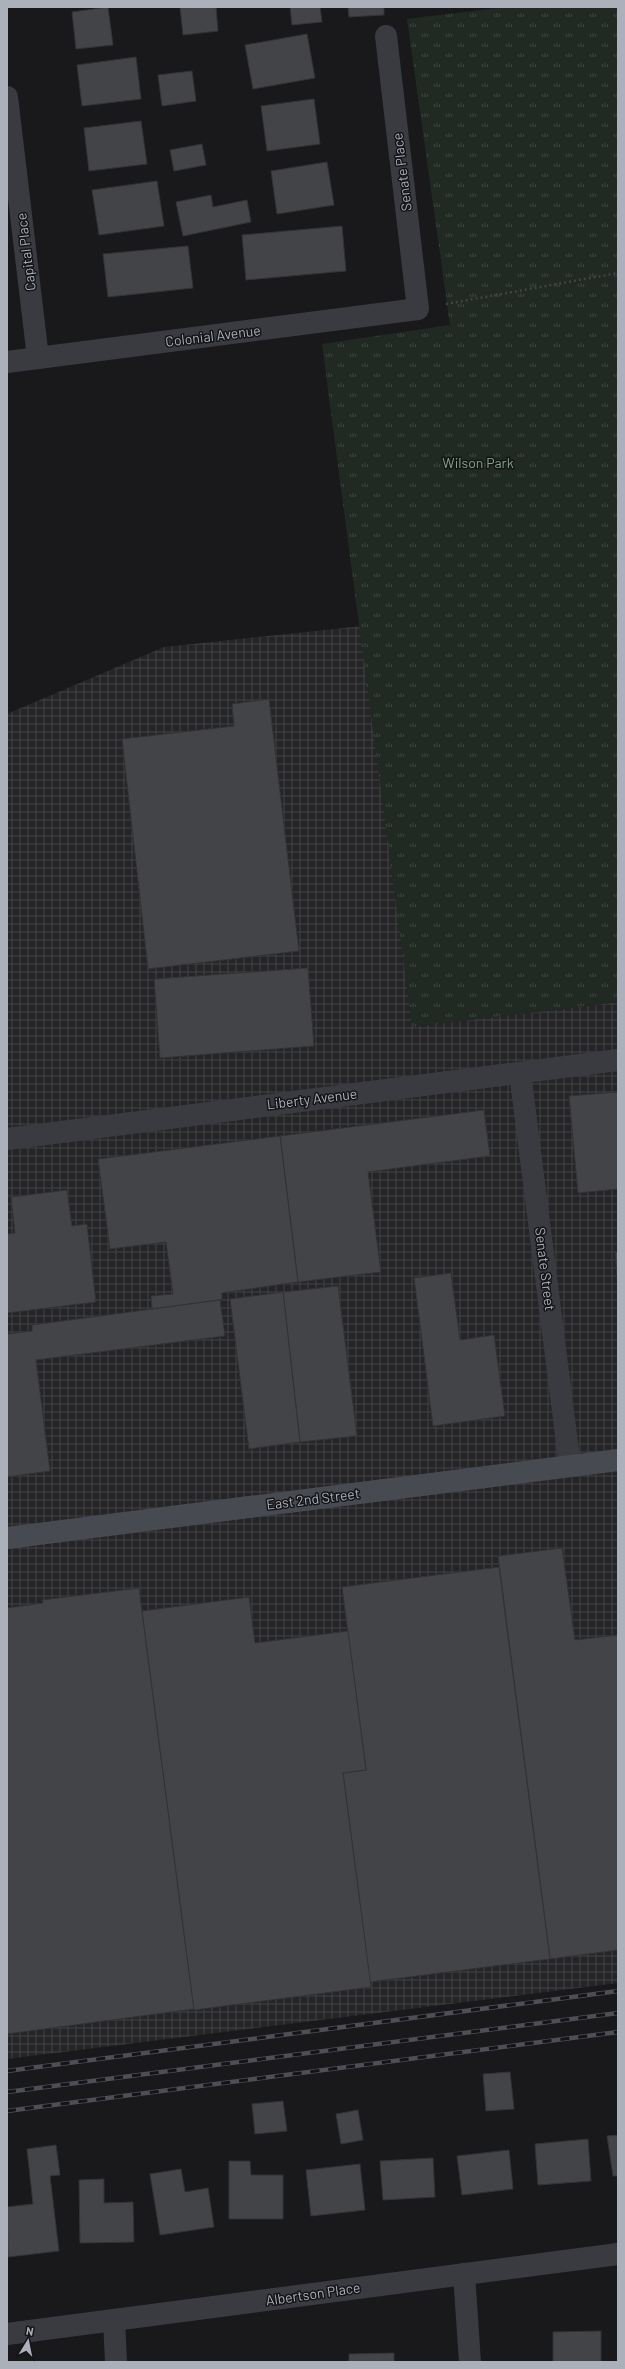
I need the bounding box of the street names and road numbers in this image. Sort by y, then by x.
street label: Senate Place [388,132,415,212]
street label: Capital Place [12,212,39,292]
street label: Colonial Avenue [164,321,261,350]
street label: Liberty Avenue [266,1085,358,1112]
street label: Senate Street [532,1226,559,1311]
street label: East 2nd Street [265,1484,361,1513]
street label: Albertson Place [265,2278,361,2309]

